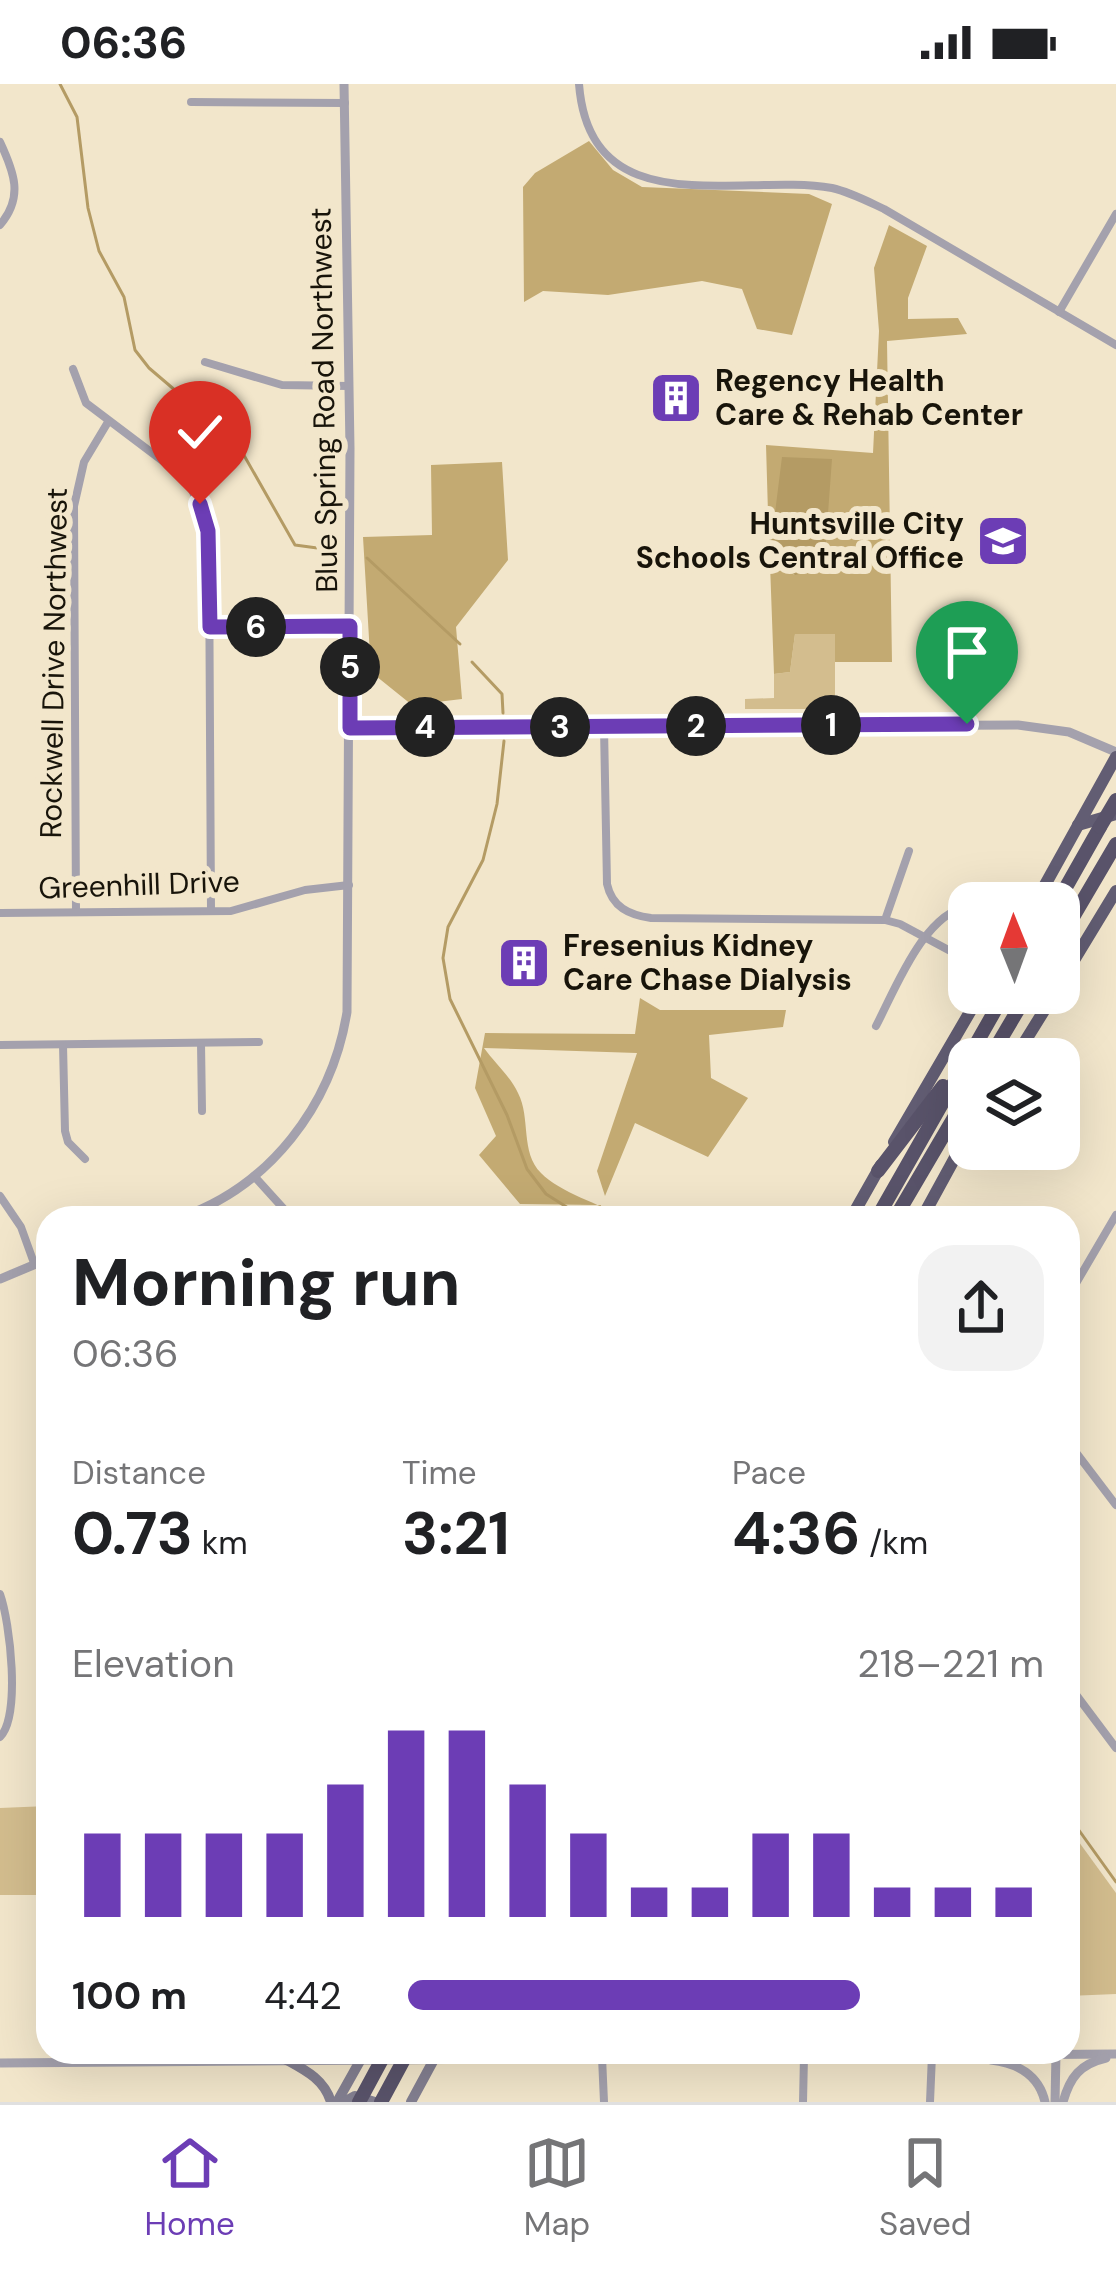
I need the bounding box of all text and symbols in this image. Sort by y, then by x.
text: 06:36 [60,13,187,72]
street label: Blue Spring Road Northwest [301,207,346,593]
place label: Regency Health Care & Rehab Center [715,361,1023,434]
building icon: Regency Health Care & Rehab Center [648,370,704,426]
pin [149,381,251,504]
icon: check [167,399,233,465]
street label: Rockwell Drive Northwest [31,487,76,839]
place label: Huntsville City Schools Central Office [636,504,964,577]
school or university icon: Huntsville City Schools Central Office [975,513,1031,569]
pin: 6 [226,597,286,657]
pin [916,601,1018,724]
text: 6 [246,605,266,648]
icon: arrive [934,619,1000,685]
pin: 5 [320,637,380,697]
text: 5 [340,645,360,688]
pin: 1 [801,695,861,755]
pin: 2 [666,696,726,756]
pin: 4 [395,697,455,757]
pin: 3 [530,697,590,757]
text: 1 [825,703,837,746]
text: 2 [686,704,706,747]
text: 4 [414,705,436,748]
text: 3 [550,705,570,748]
street label: Greenhill Drive [38,861,240,908]
north arrow [948,882,1080,1014]
map controls [948,882,1080,1170]
place label: Fresenius Kidney Care Chase Dialysis [563,926,852,999]
building icon: Fresenius Kidney Care Chase Dialysis [496,935,552,991]
button: layers [948,1038,1080,1170]
text: Morning run [72,1240,460,1325]
button: share [918,1245,1044,1371]
text: 06:36 [72,1328,179,1379]
text: Distance [72,1451,206,1494]
text: Time [402,1451,477,1494]
text: Pace [732,1451,806,1494]
text: 0.73 [72,1494,193,1573]
text: 3:21 [402,1494,510,1573]
text: 4:36 [732,1494,860,1573]
text: km [193,1521,248,1564]
text: /km [860,1521,928,1564]
text: Elevation [72,1638,235,1689]
text: 218–221 m [857,1638,1044,1689]
text: 100 m [72,1970,187,2021]
text: 4:42 [264,1970,342,2021]
tab: Home [144,2130,235,2245]
tab: Map [524,2130,590,2245]
tab: Saved [879,2130,972,2245]

